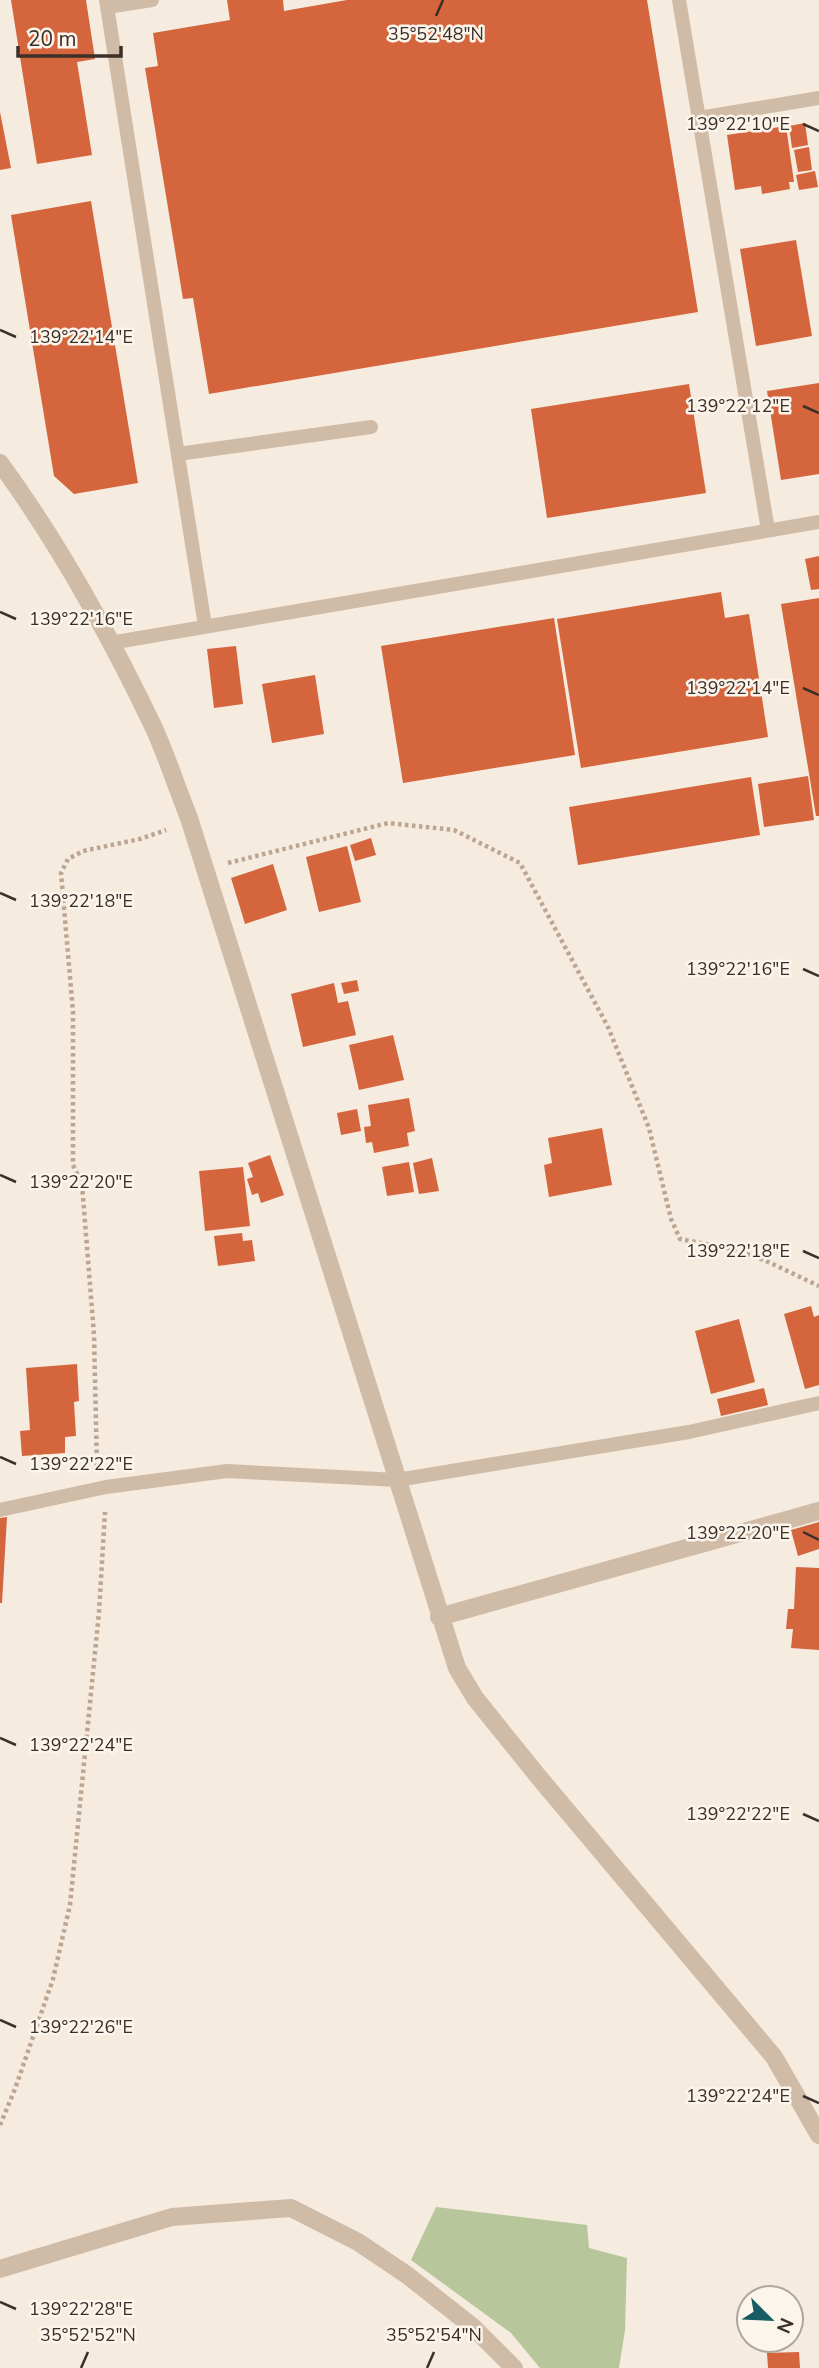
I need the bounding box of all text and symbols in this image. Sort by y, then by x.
scale bar [18,14,121,58]
text: 35°52'48"N [388,22,484,46]
text: 20 m [28,25,77,53]
text: 139°22'10"E [686,112,790,136]
text: 139°22'14"E [29,325,133,349]
text: 139°22'12"E [686,394,790,418]
text: 139°22'16"E [29,607,133,631]
text: 139°22'14"E [686,676,790,700]
text: 139°22'18"E [29,889,133,913]
text: 139°22'16"E [686,957,790,981]
text: 139°22'20"E [29,1170,133,1194]
text: 139°22'18"E [686,1239,790,1263]
text: 139°22'22"E [29,1452,133,1476]
text: 139°22'20"E [686,1521,790,1545]
text: 139°22'24"E [29,1733,133,1757]
text: 139°22'22"E [686,1802,790,1826]
text: 139°22'26"E [29,2015,133,2039]
text: 139°22'24"E [686,2084,790,2108]
north arrow [735,2284,805,2354]
text: 139°22'28"E [29,2297,133,2321]
text: N [770,2314,799,2337]
text: 35°52'52"N [40,2323,136,2347]
text: 35°52'54"N [386,2323,482,2347]

